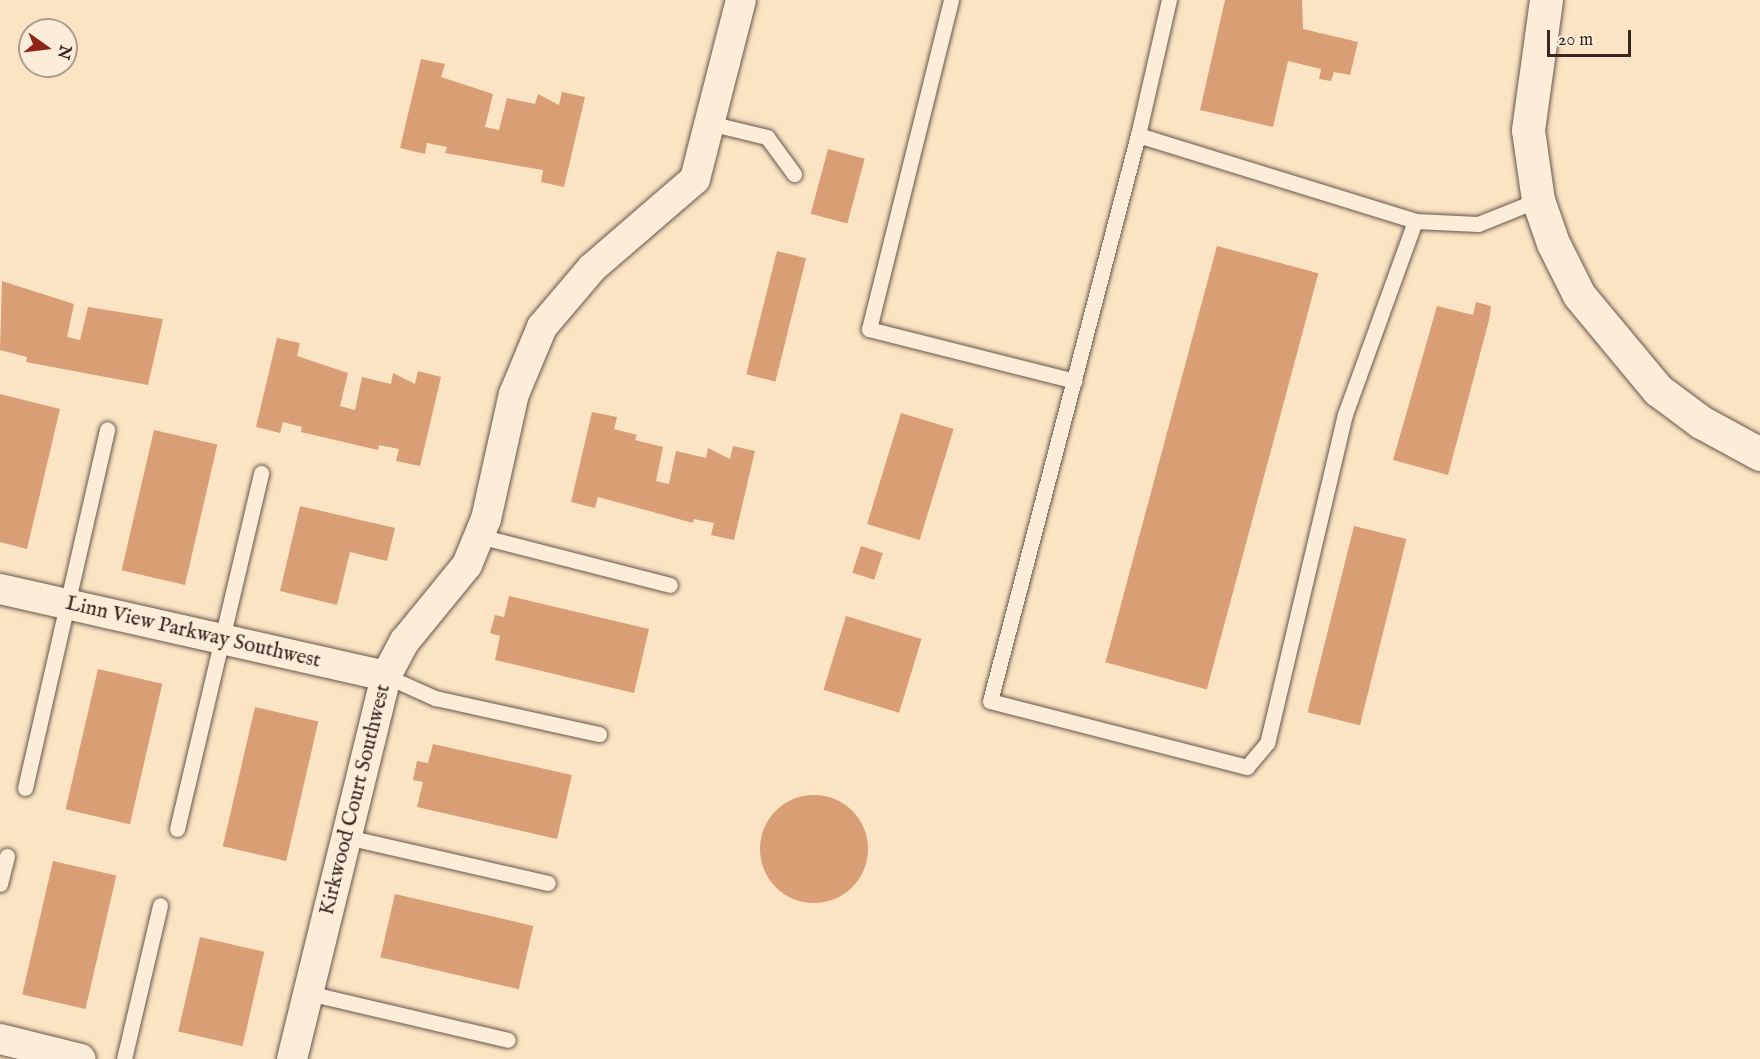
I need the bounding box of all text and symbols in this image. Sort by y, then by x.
north arrow [18,18,78,78]
scale bar [1550,18,1634,56]
text: 20 m [1558,29,1593,52]
text: N [52,43,75,61]
street label: Linn View Parkway Southwest [63,591,323,675]
street label: Kirkwood Court Southwest [315,682,397,918]

